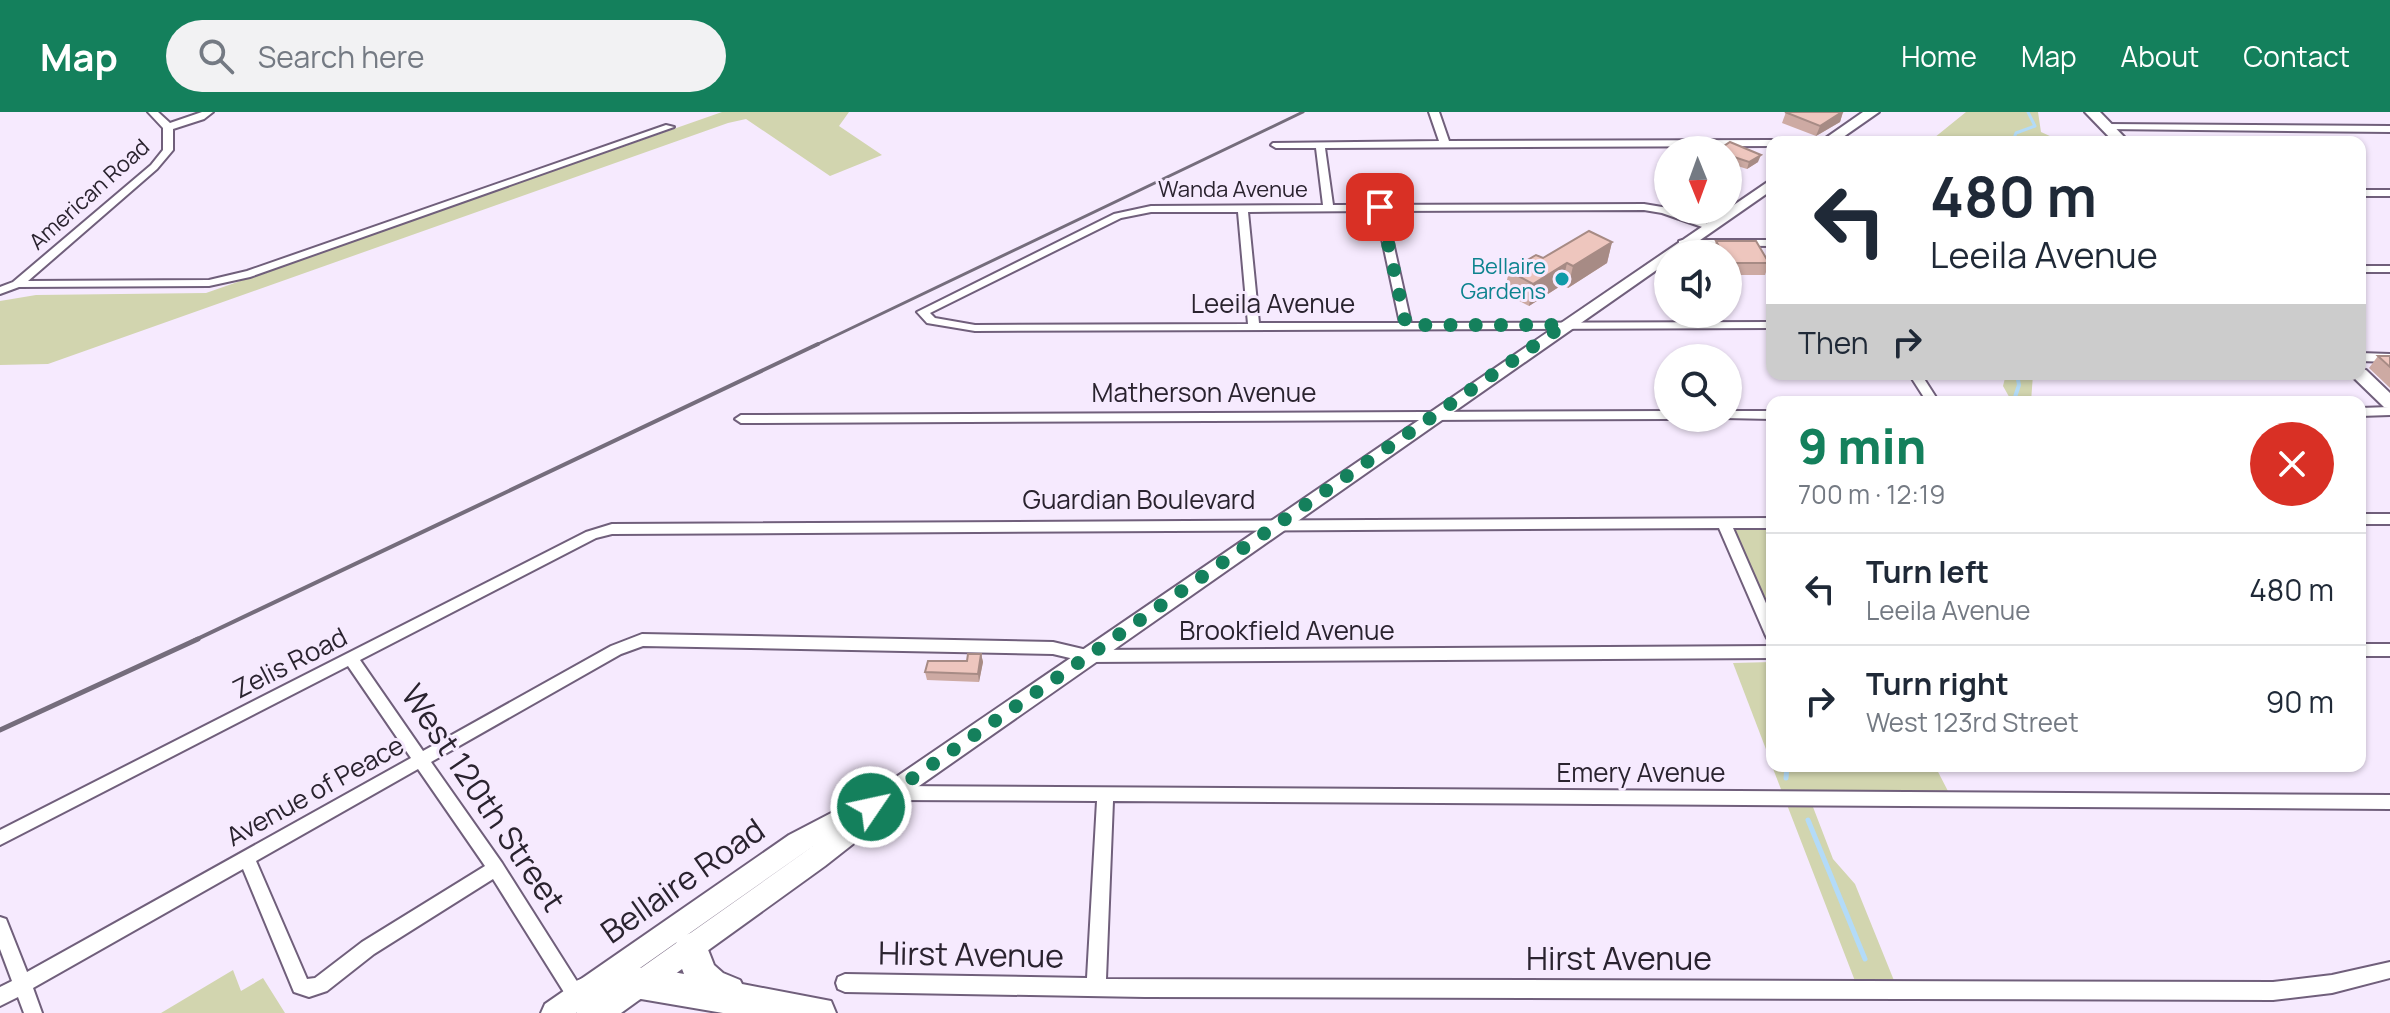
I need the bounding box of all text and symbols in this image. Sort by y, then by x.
search box [166,20,726,92]
text: Map [40,30,118,82]
icon: search [194,34,238,78]
text: Search here [258,36,425,77]
text: Home [1901,37,1977,75]
text: Map [2021,37,2077,75]
text: About [2121,37,2199,75]
text: Contact [2243,37,2350,75]
street label: American Road [22,132,156,256]
north arrow [1654,136,1742,224]
map controls [1654,136,1742,432]
text: 480 m [1930,157,2097,234]
icon: left [1798,168,1902,272]
pin [1346,173,1414,241]
street label: Wanda Avenue [1158,174,1308,204]
icon: arrive [1358,185,1402,229]
text: Leeila Avenue [1930,230,2158,279]
button: sound [1654,240,1742,328]
place label: Bellaire Gardens [1460,251,1546,306]
marker: Bellaire Gardens [1553,270,1571,288]
street label: Leeila Avenue [1191,285,1355,321]
icon: right [1885,320,1929,364]
text: Then [1798,322,1869,363]
button: search [1654,344,1742,432]
street label: Matherson Avenue [1092,374,1316,410]
text: 9 min [1798,413,1926,478]
button: close [2250,422,2334,506]
text: 700 m · 12:19 [1798,476,1945,512]
street label: Guardian Boulevard [1023,481,1255,517]
text: Turn left [1866,551,1989,592]
icon: left [1798,567,1842,611]
text: 480 m [2249,569,2334,610]
text: Leeila Avenue [1866,592,2030,628]
street label: Brookfield Avenue [1179,612,1395,648]
street label: Zelis Road [226,618,353,706]
text: Turn right [1866,663,2009,704]
street label: West 120th Street [391,675,576,920]
icon: right [1798,679,1842,723]
text: 90 m [2266,681,2334,722]
text: West 123rd Street [1866,704,2079,740]
street label: Avenue of Peace [219,726,410,854]
street label: Emery Avenue [1556,754,1726,790]
position arrow [829,765,913,849]
street label: Bellaire Road [592,807,773,953]
street label: Hirst Avenue [878,930,1064,978]
street label: Hirst Avenue [1526,936,1712,980]

